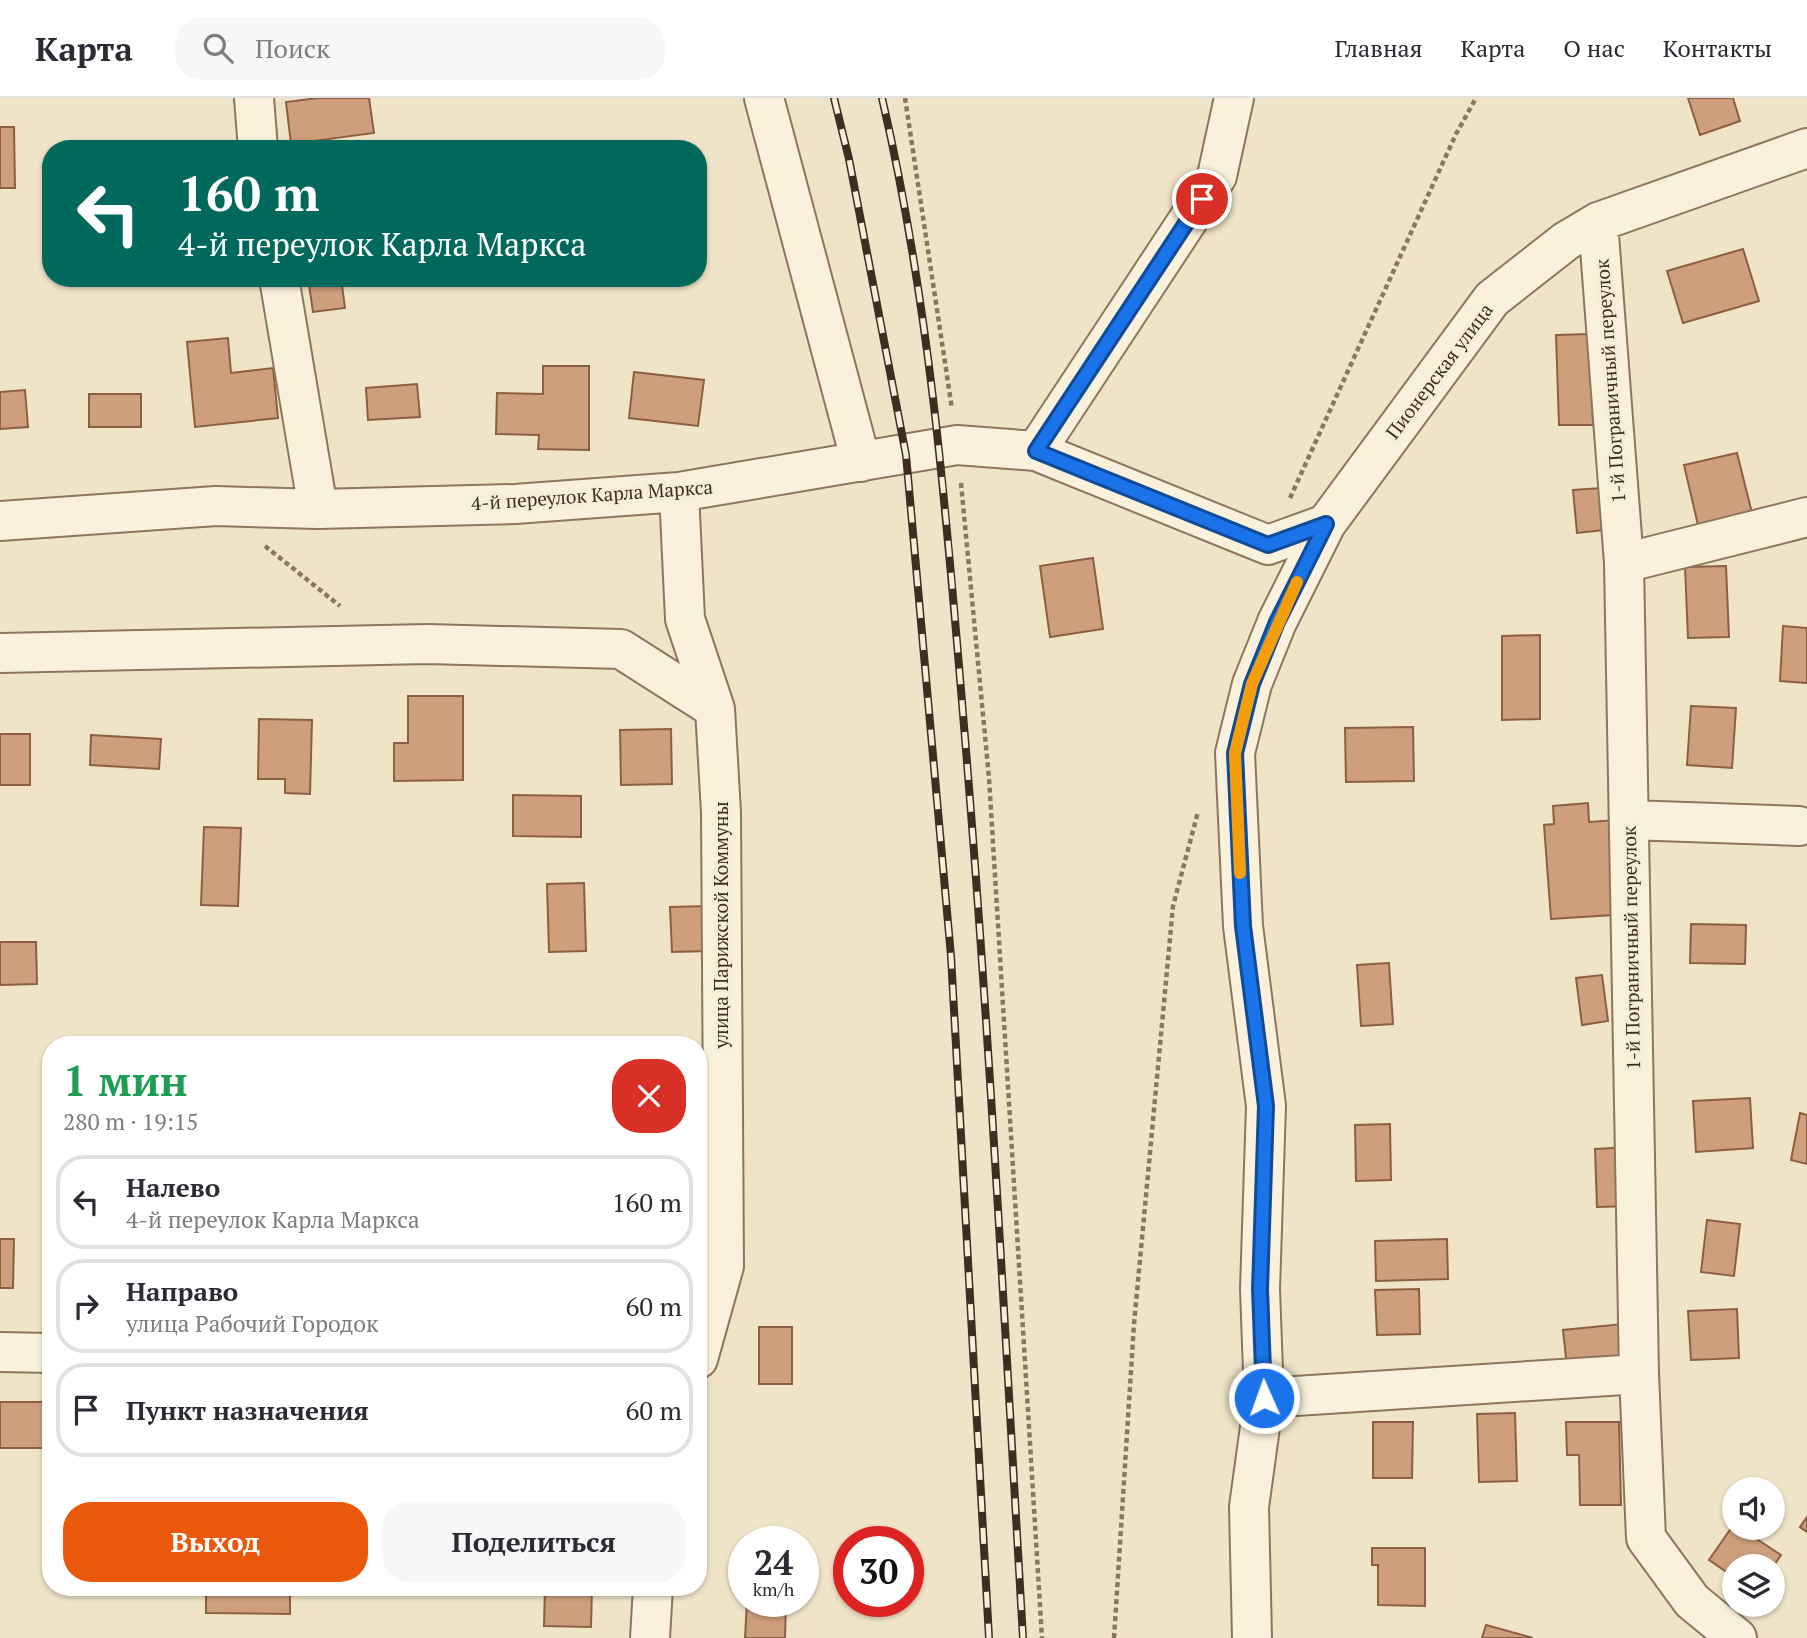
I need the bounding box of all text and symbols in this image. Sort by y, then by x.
search box [175,17,665,80]
text: Карта [35,27,133,70]
icon: search [199,29,237,67]
text: Поиск [255,31,330,65]
text: Главная [1334,32,1422,64]
text: Карта [1460,32,1525,64]
text: О нас [1563,32,1625,64]
text: Контакты [1663,32,1772,64]
text: 160 m [178,160,320,225]
icon: left [63,168,154,259]
pin [1172,169,1232,229]
icon: arrive [1183,180,1221,218]
text: 4-й переулок Карла Маркса [178,223,586,265]
street label: 1-й Пограничный переулок [1588,258,1630,504]
street label: Пионерская улица [1379,298,1498,444]
street label: 4-й переулок Карла Маркса [470,474,714,515]
street label: улица Парижской Коммуны [708,801,733,1050]
street label: 1-й Пограничный переулок [1616,825,1645,1070]
text: 1 мин [63,1052,188,1108]
button: close [612,1059,686,1133]
text: 280 m · 19:15 [63,1106,198,1137]
text: Налево [126,1170,220,1204]
icon: left [67,1183,105,1221]
text: 160 m [612,1185,682,1219]
text: 4-й переулок Карла Маркса [126,1204,420,1235]
text: Направо [126,1274,238,1308]
icon: right [67,1287,105,1325]
text: 60 m [626,1289,682,1323]
text: улица Рабочий Городок [126,1308,378,1339]
position arrow [1227,1361,1301,1435]
icon: arrive [67,1391,105,1429]
text: Пункт назначения [126,1393,369,1427]
text: 60 m [626,1393,682,1427]
map controls [1722,1477,1785,1617]
button: sound [1722,1477,1785,1540]
button: Выход [63,1502,368,1582]
button: Поделиться [382,1502,686,1582]
speed limit sign: 30 [833,1526,924,1617]
text: 24 [754,1539,793,1585]
button: layers [1722,1554,1785,1617]
text: km/h [753,1577,794,1601]

